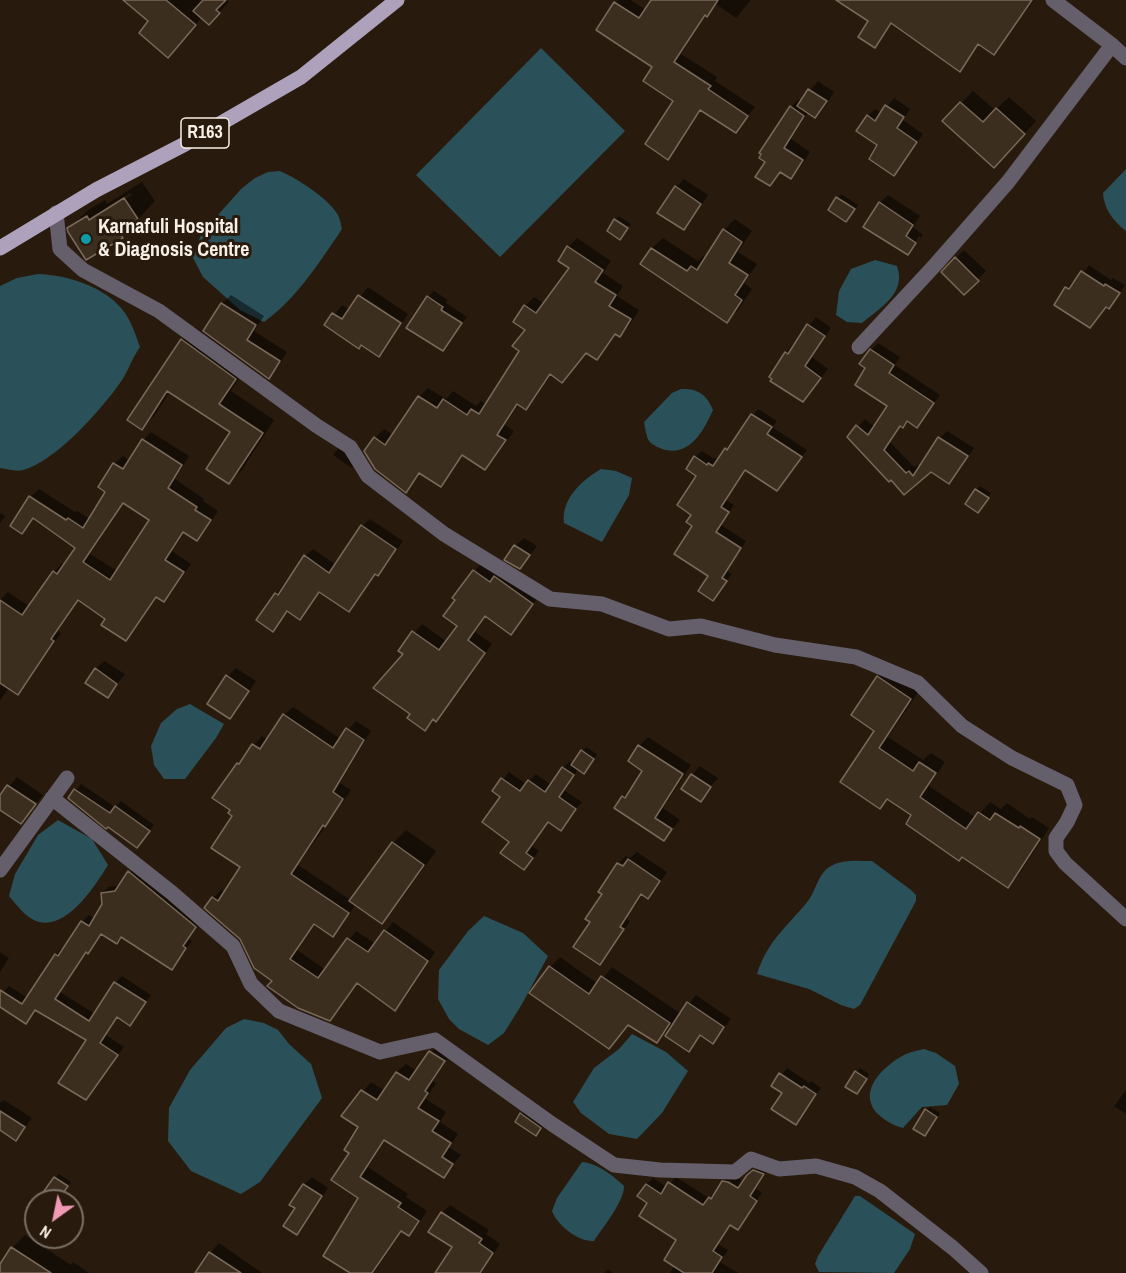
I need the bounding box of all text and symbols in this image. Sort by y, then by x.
road number: R163 [181,118,229,148]
place label: Karnafuli Hospital & Diagnosis Centre [98,216,249,263]
marker: Karnafuli Hospital & Diagnosis Centre [79,232,93,246]
north arrow [24,1189,84,1249]
text: N [35,1221,55,1244]

